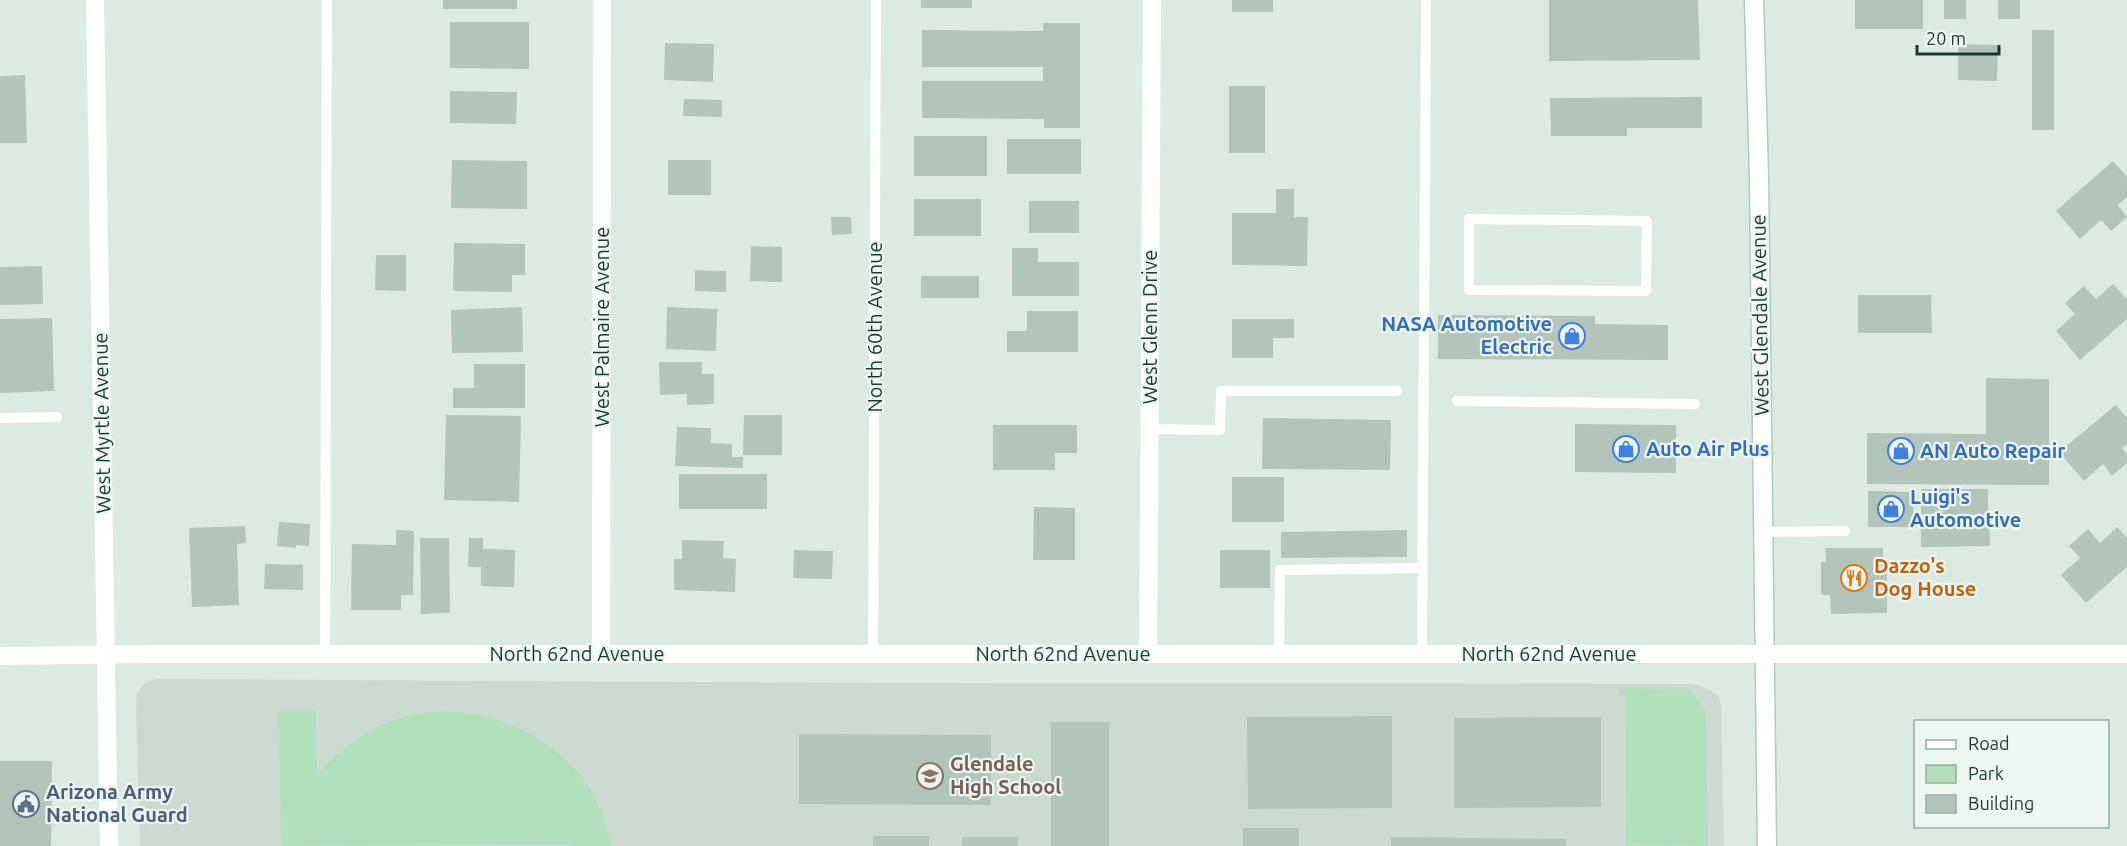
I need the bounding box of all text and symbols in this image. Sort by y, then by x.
scale bar [1917,18,2000,56]
text: 20 m [1926,28,1966,48]
street label: West Glendale Avenue [1746,214,1773,416]
street label: West Palmaire Avenue [590,227,613,427]
street label: North 60th Avenue [863,241,886,413]
street label: West Glenn Drive [1138,250,1161,404]
place label: NASA Automotive Electric [1381,312,1552,358]
shop icon: NASA Automotive Electric [1557,321,1587,351]
street label: West Myrtle Avenue [88,332,115,514]
shop icon: Auto Air Plus [1611,434,1641,464]
shop icon: AN Auto Repair [1886,436,1916,466]
place label: Auto Air Plus [1646,437,1769,460]
place label: AN Auto Repair [1920,439,2066,462]
place label: Luigi's Automotive [1910,485,2021,531]
shop icon: Luigi's Automotive [1876,494,1906,524]
place label: Dazzo's Dog House [1874,554,1976,600]
restaurant icon: Dazzo's Dog House [1839,563,1869,593]
street label: North 62nd Avenue [489,642,665,665]
street label: North 62nd Avenue [975,642,1151,665]
street label: North 62nd Avenue [1461,642,1637,665]
legend [1914,720,2109,828]
text: Road [1968,733,2010,753]
place label: Glendale High School [950,752,1061,798]
school or university icon: Glendale High School [915,761,945,791]
text: Park [1968,763,2004,783]
place label: Arizona Army National Guard [46,780,188,826]
public building icon: Arizona Army National Guard [11,789,41,819]
text: Building [1968,793,2034,813]

